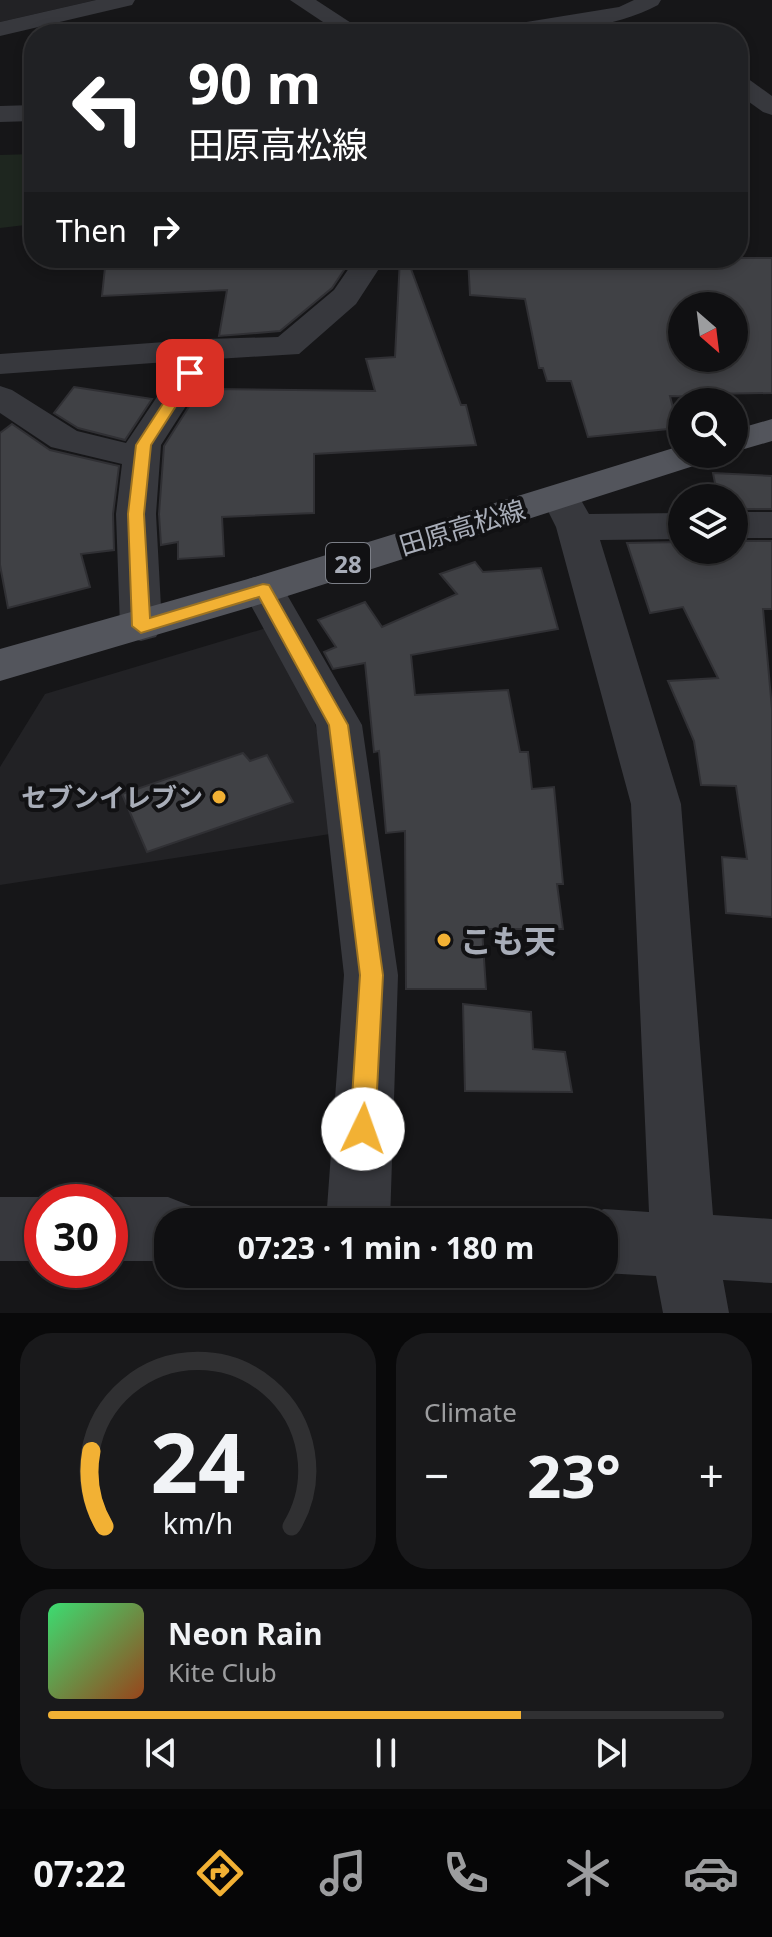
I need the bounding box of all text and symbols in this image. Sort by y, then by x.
text: 90 m [188,44,321,120]
icon: left [56,56,160,160]
text: 田原高松線 [188,120,368,169]
icon: right [143,208,187,252]
text: Then [56,210,127,251]
north arrow [668,292,748,372]
map controls [668,292,748,564]
pin [156,339,224,407]
icon: arrive [168,351,212,395]
button: search [668,388,748,468]
button: layers [668,484,748,564]
street label: 田原高松線 [395,491,529,563]
road number: 28 [326,543,370,583]
place label: セブンイレブン [21,779,203,815]
marker: セブンイレブン [210,788,228,806]
place label: こも天 [460,919,556,962]
marker: こも天 [435,931,453,949]
position arrow [321,1087,405,1171]
speed limit sign: 30 [24,1184,128,1288]
text: 07:23 · 1 min · 180 m [238,1227,534,1268]
text: Climate [424,1394,517,1430]
text: 24 [150,1404,246,1517]
text: 23° [527,1434,621,1516]
text: − [424,1445,449,1505]
text: + [699,1445,724,1505]
text: km/h [163,1503,233,1542]
text: Neon Rain [168,1613,322,1654]
text: Kite Club [168,1654,277,1690]
icon: previous [139,1731,183,1775]
icon: pause [364,1731,408,1775]
icon: next [589,1731,633,1775]
icon: directions [192,1845,248,1901]
icon: music [315,1845,371,1901]
icon: phone [438,1845,494,1901]
icon: climate [560,1845,616,1901]
icon: car [683,1845,739,1901]
text: 07:22 [33,1849,126,1898]

